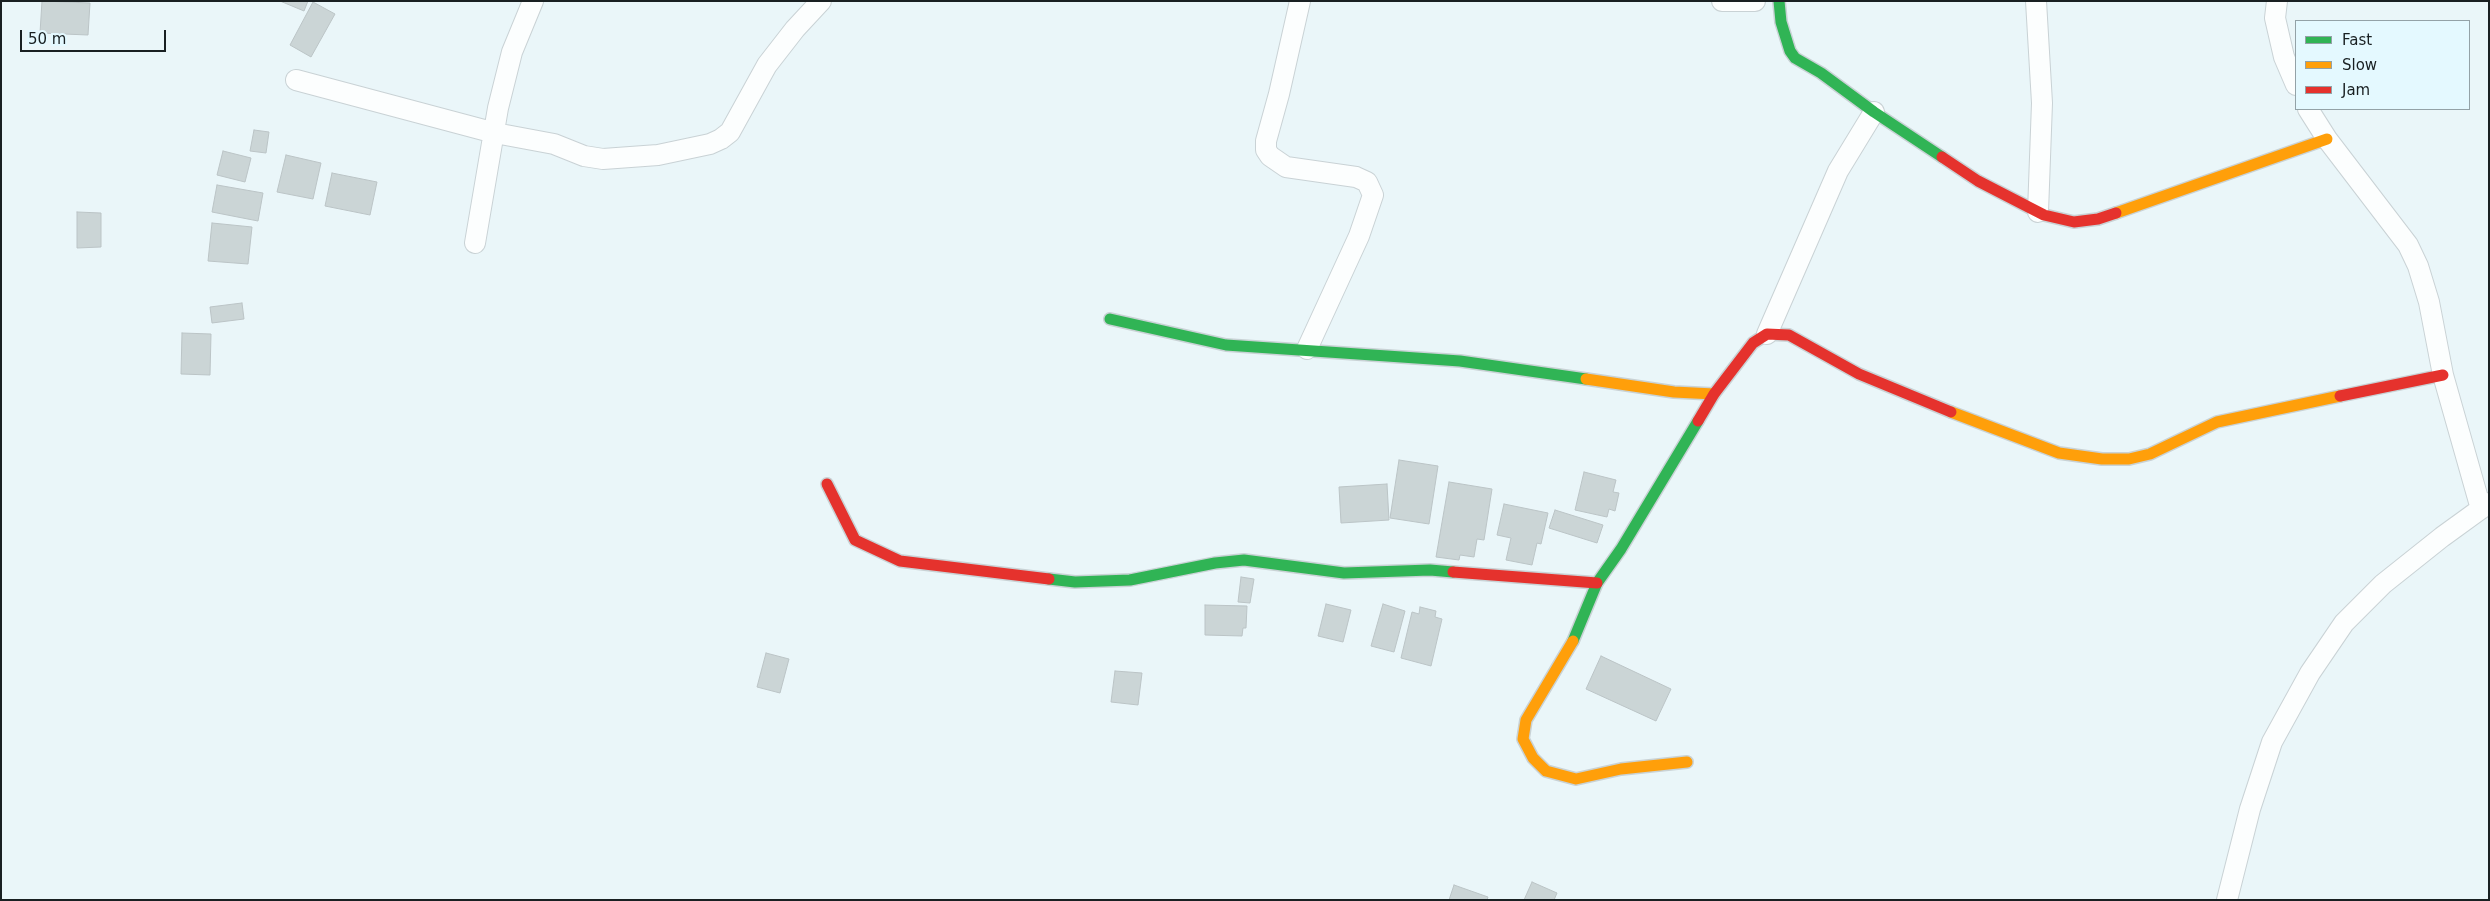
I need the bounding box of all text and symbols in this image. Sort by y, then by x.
scale bar [22,20,169,52]
legend [2295,20,2470,110]
text: 50 m [28,30,66,48]
text: Fast [2342,31,2372,49]
text: Slow [2342,56,2377,74]
text: Jam [2342,81,2370,99]

